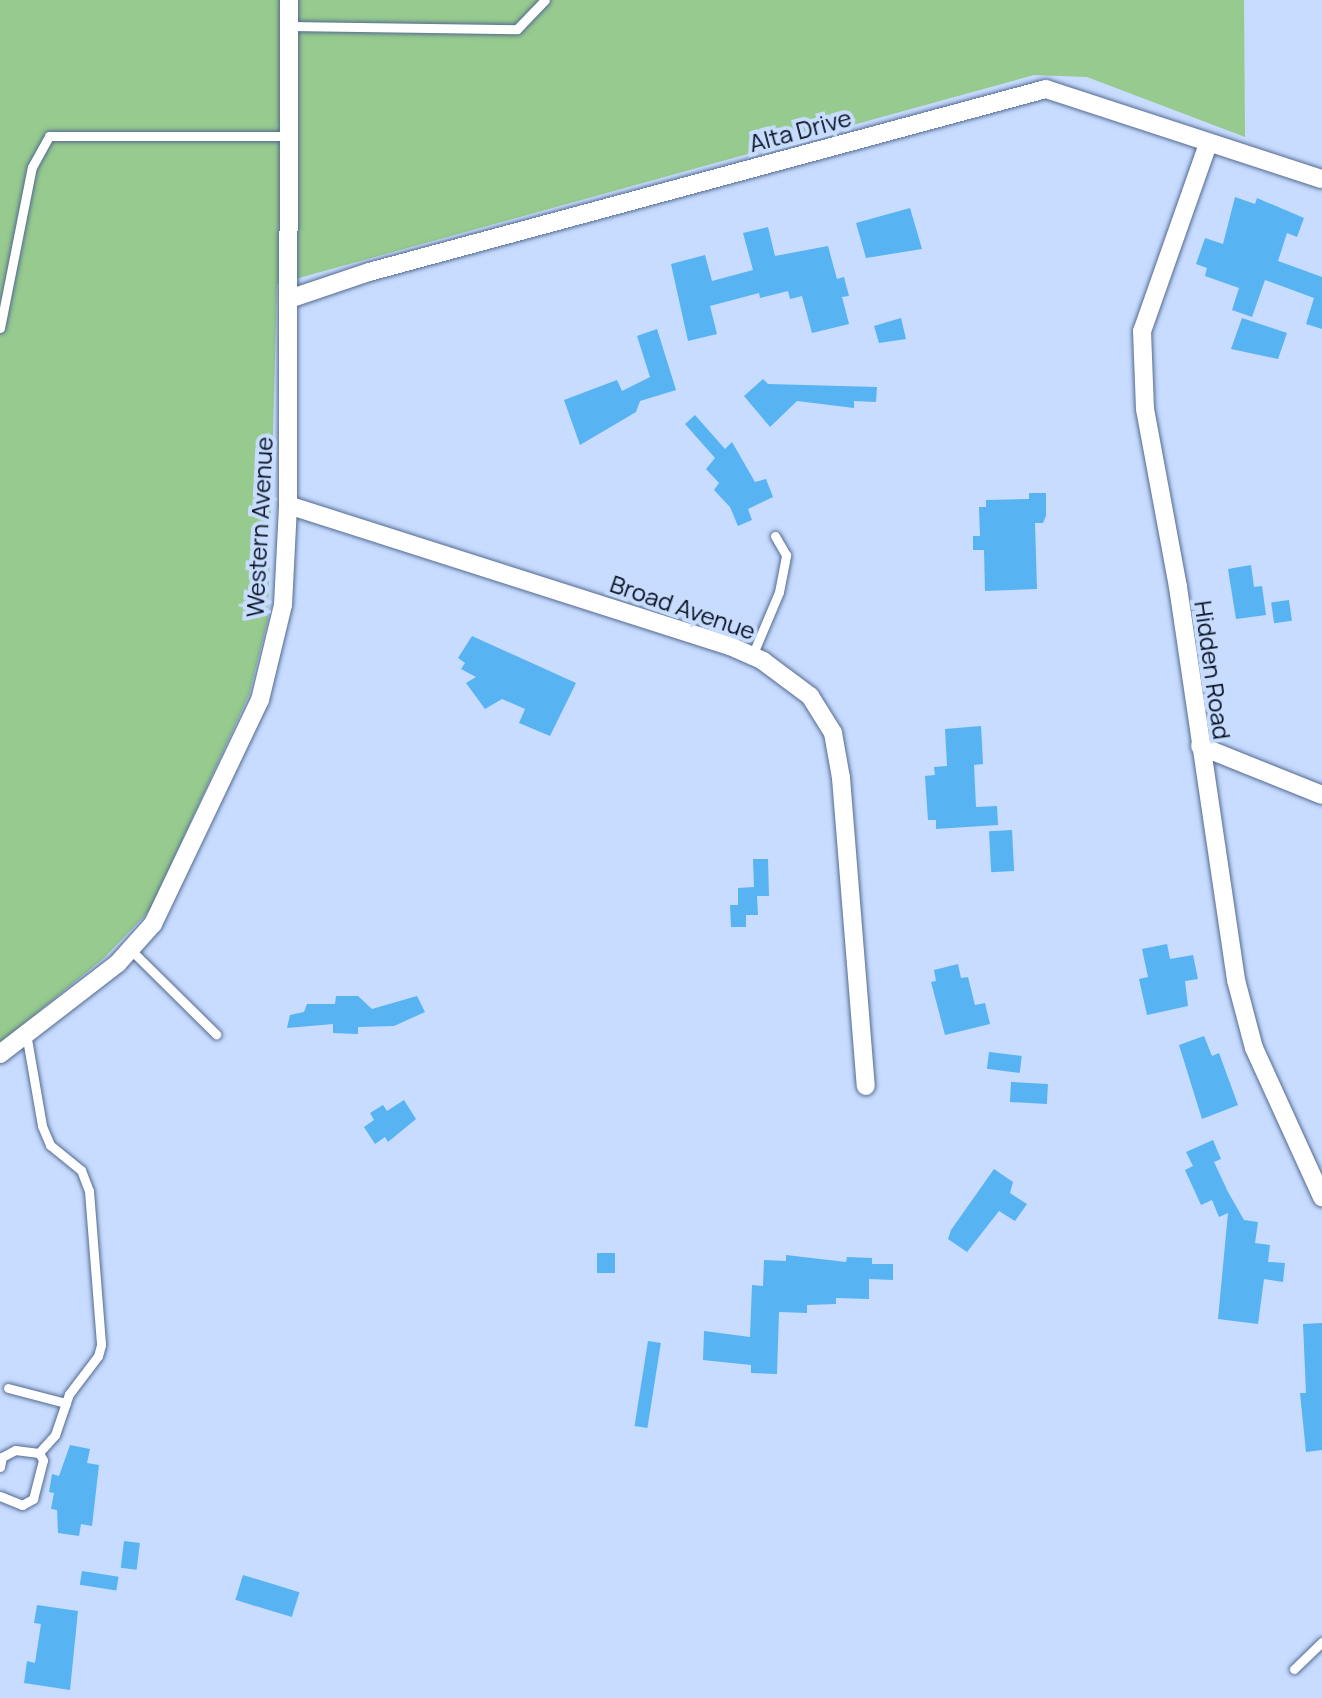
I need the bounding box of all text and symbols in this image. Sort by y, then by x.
street label: Alta Drive [746,103,854,157]
street label: Western Avenue [240,436,278,618]
street label: Broad Avenue [607,569,759,645]
street label: Hidden Road [1189,599,1237,741]

